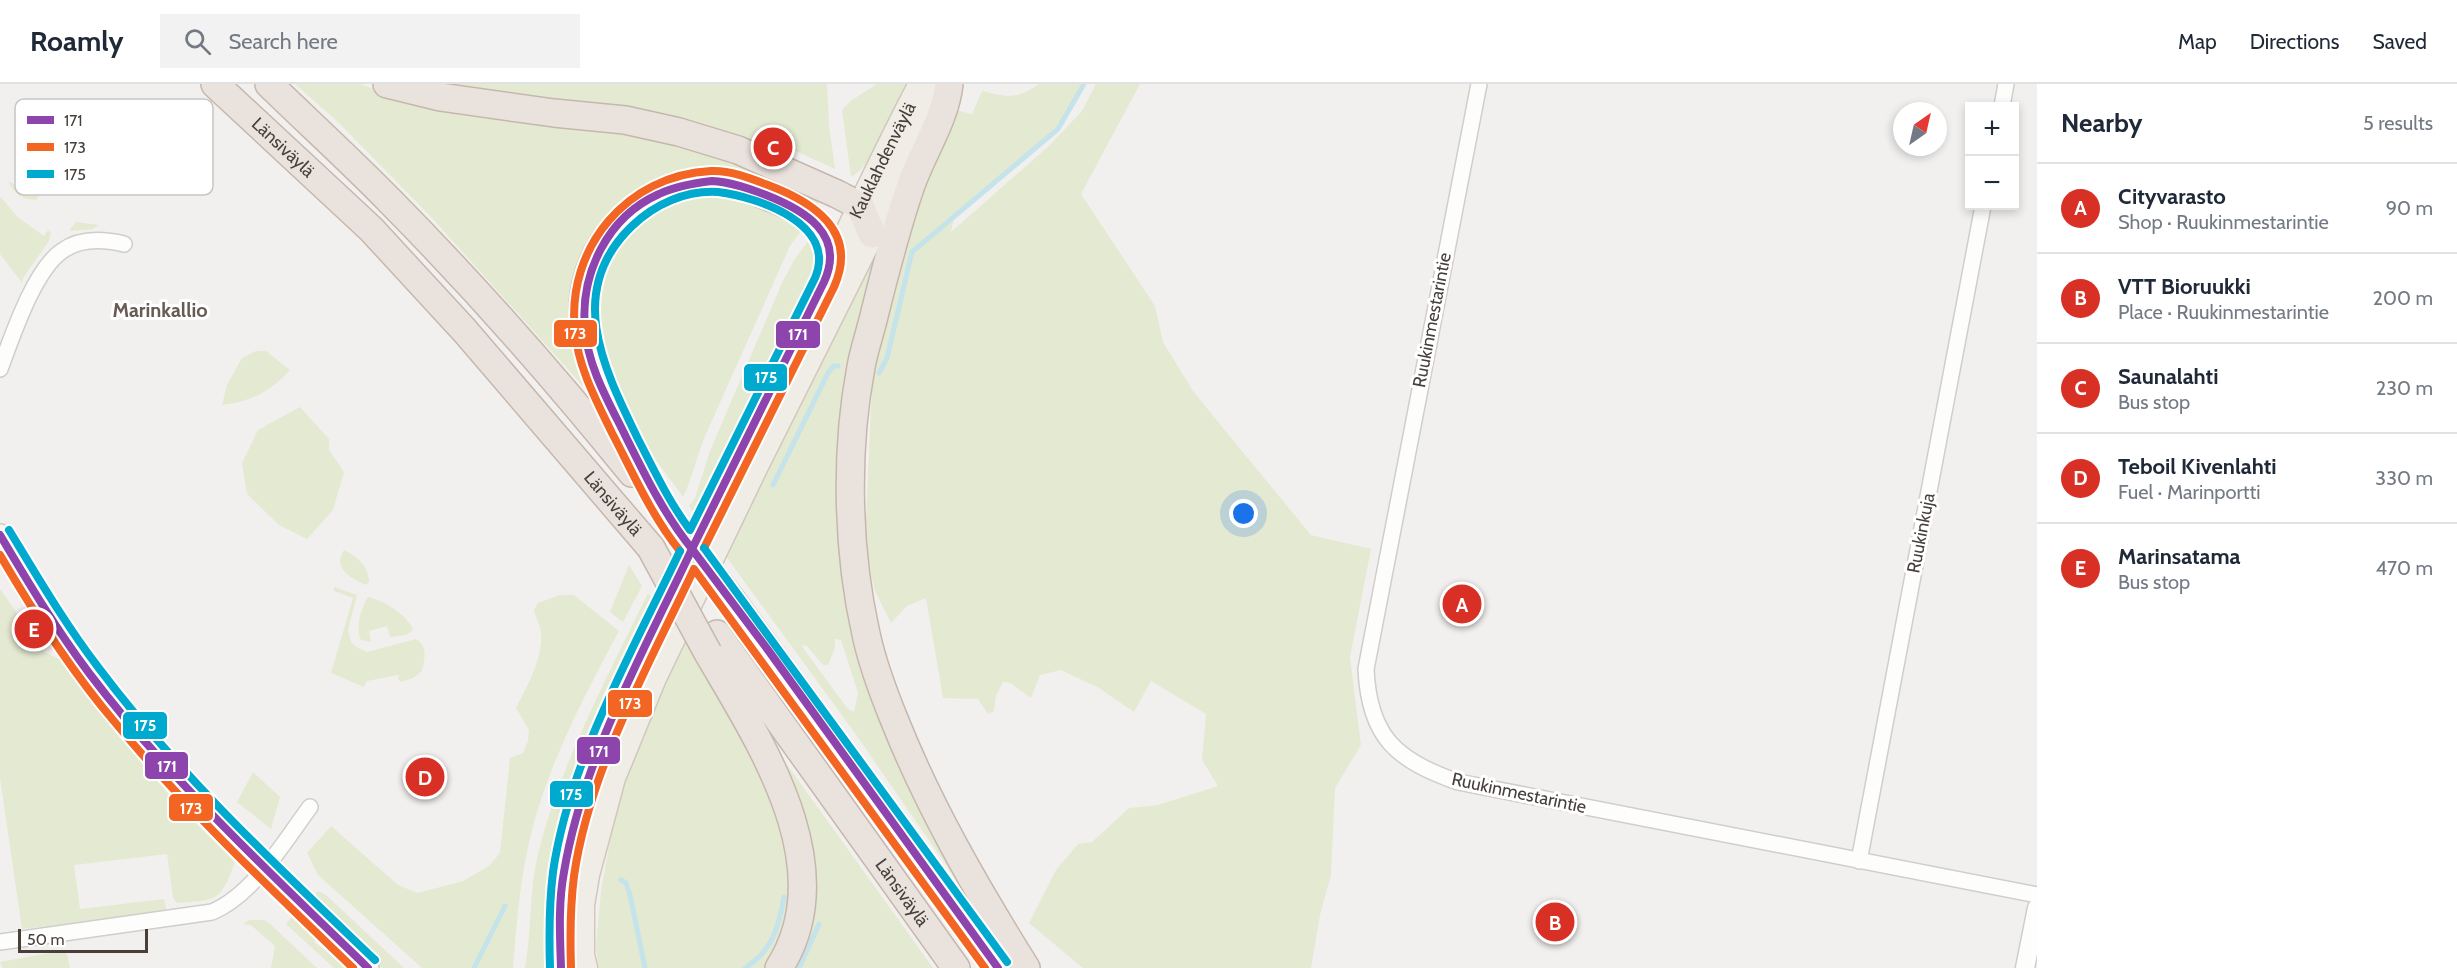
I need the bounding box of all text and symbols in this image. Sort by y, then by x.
search box [160,14,580,68]
text: Roamly [30,24,124,58]
icon: search [181,25,214,58]
text: Search here [229,28,338,55]
text: Map [2178,29,2217,54]
text: Directions [2250,29,2339,54]
text: Saved [2372,29,2427,54]
street label: Kauklahdenväylä [845,98,921,222]
legend [15,99,213,195]
north arrow [1893,102,1947,156]
map controls [1965,102,2019,210]
button: + [1965,102,2019,156]
text: Nearby [2061,107,2142,139]
text: 171 [64,111,82,130]
text: 5 results [2363,111,2433,135]
street label: Länsiväylä [247,113,319,182]
pin: C [754,124,792,170]
text: 173 [64,138,86,157]
button: − [1965,156,2019,210]
text: 175 [64,165,86,184]
text: Cityvarasto [2118,183,2226,210]
text: A [2074,196,2087,220]
text: 90 m [2386,196,2433,220]
text: Shop · Ruukinmestarintie [2118,210,2329,234]
street label: Ruukinmestarintie [1408,251,1456,389]
text: VTT Bioruukki [2118,273,2251,300]
text: B [2074,286,2087,310]
text: 200 m [2373,286,2433,310]
district label: Marinkallio [112,298,208,322]
text: Place · Ruukinmestarintie [2118,300,2329,324]
line badge: 173 [553,319,598,348]
line badge: 171 [775,320,821,349]
text: 173 [564,324,586,343]
text: 171 [788,325,808,344]
line badge: 175 [743,363,788,392]
text: Saunalahti [2118,363,2218,390]
text: 175 [755,368,777,387]
text: C [2074,376,2087,400]
text: 230 m [2376,376,2433,400]
text: Bus stop [2118,390,2190,414]
text: Teboil Kivenlahti [2118,453,2277,480]
text: D [2073,466,2088,490]
text: 330 m [2375,466,2433,490]
street label: Länsiväylä [579,467,647,541]
text: Fuel · Marinportti [2118,480,2261,504]
street label: Ruukinkuja [1902,491,1940,575]
your location [1229,499,1258,528]
text: Marinsatama [2118,543,2241,570]
text: E [2075,556,2086,580]
text: 470 m [2376,556,2433,580]
text: Bus stop [2118,570,2190,594]
pin: A [1442,582,1482,626]
pin: E [15,606,54,652]
line badge: 173 [607,689,653,718]
text: 173 [619,694,641,713]
line badge: 175 [122,711,168,740]
text: 175 [134,716,156,735]
line badge: 171 [576,736,621,765]
text: 171 [589,742,609,761]
line badge: 171 [144,751,189,780]
pin: D [406,754,444,800]
text: 171 [157,757,177,776]
street label: Ruukinmestarintie [1450,768,1588,818]
line badge: 175 [549,780,594,808]
text: 175 [560,785,582,804]
line badge: 173 [168,793,214,822]
text: 173 [180,799,202,818]
street label: Länsiväylä [870,854,934,931]
pin: B [1536,900,1574,944]
scale bar [18,926,148,954]
text: 50 m [27,930,64,949]

